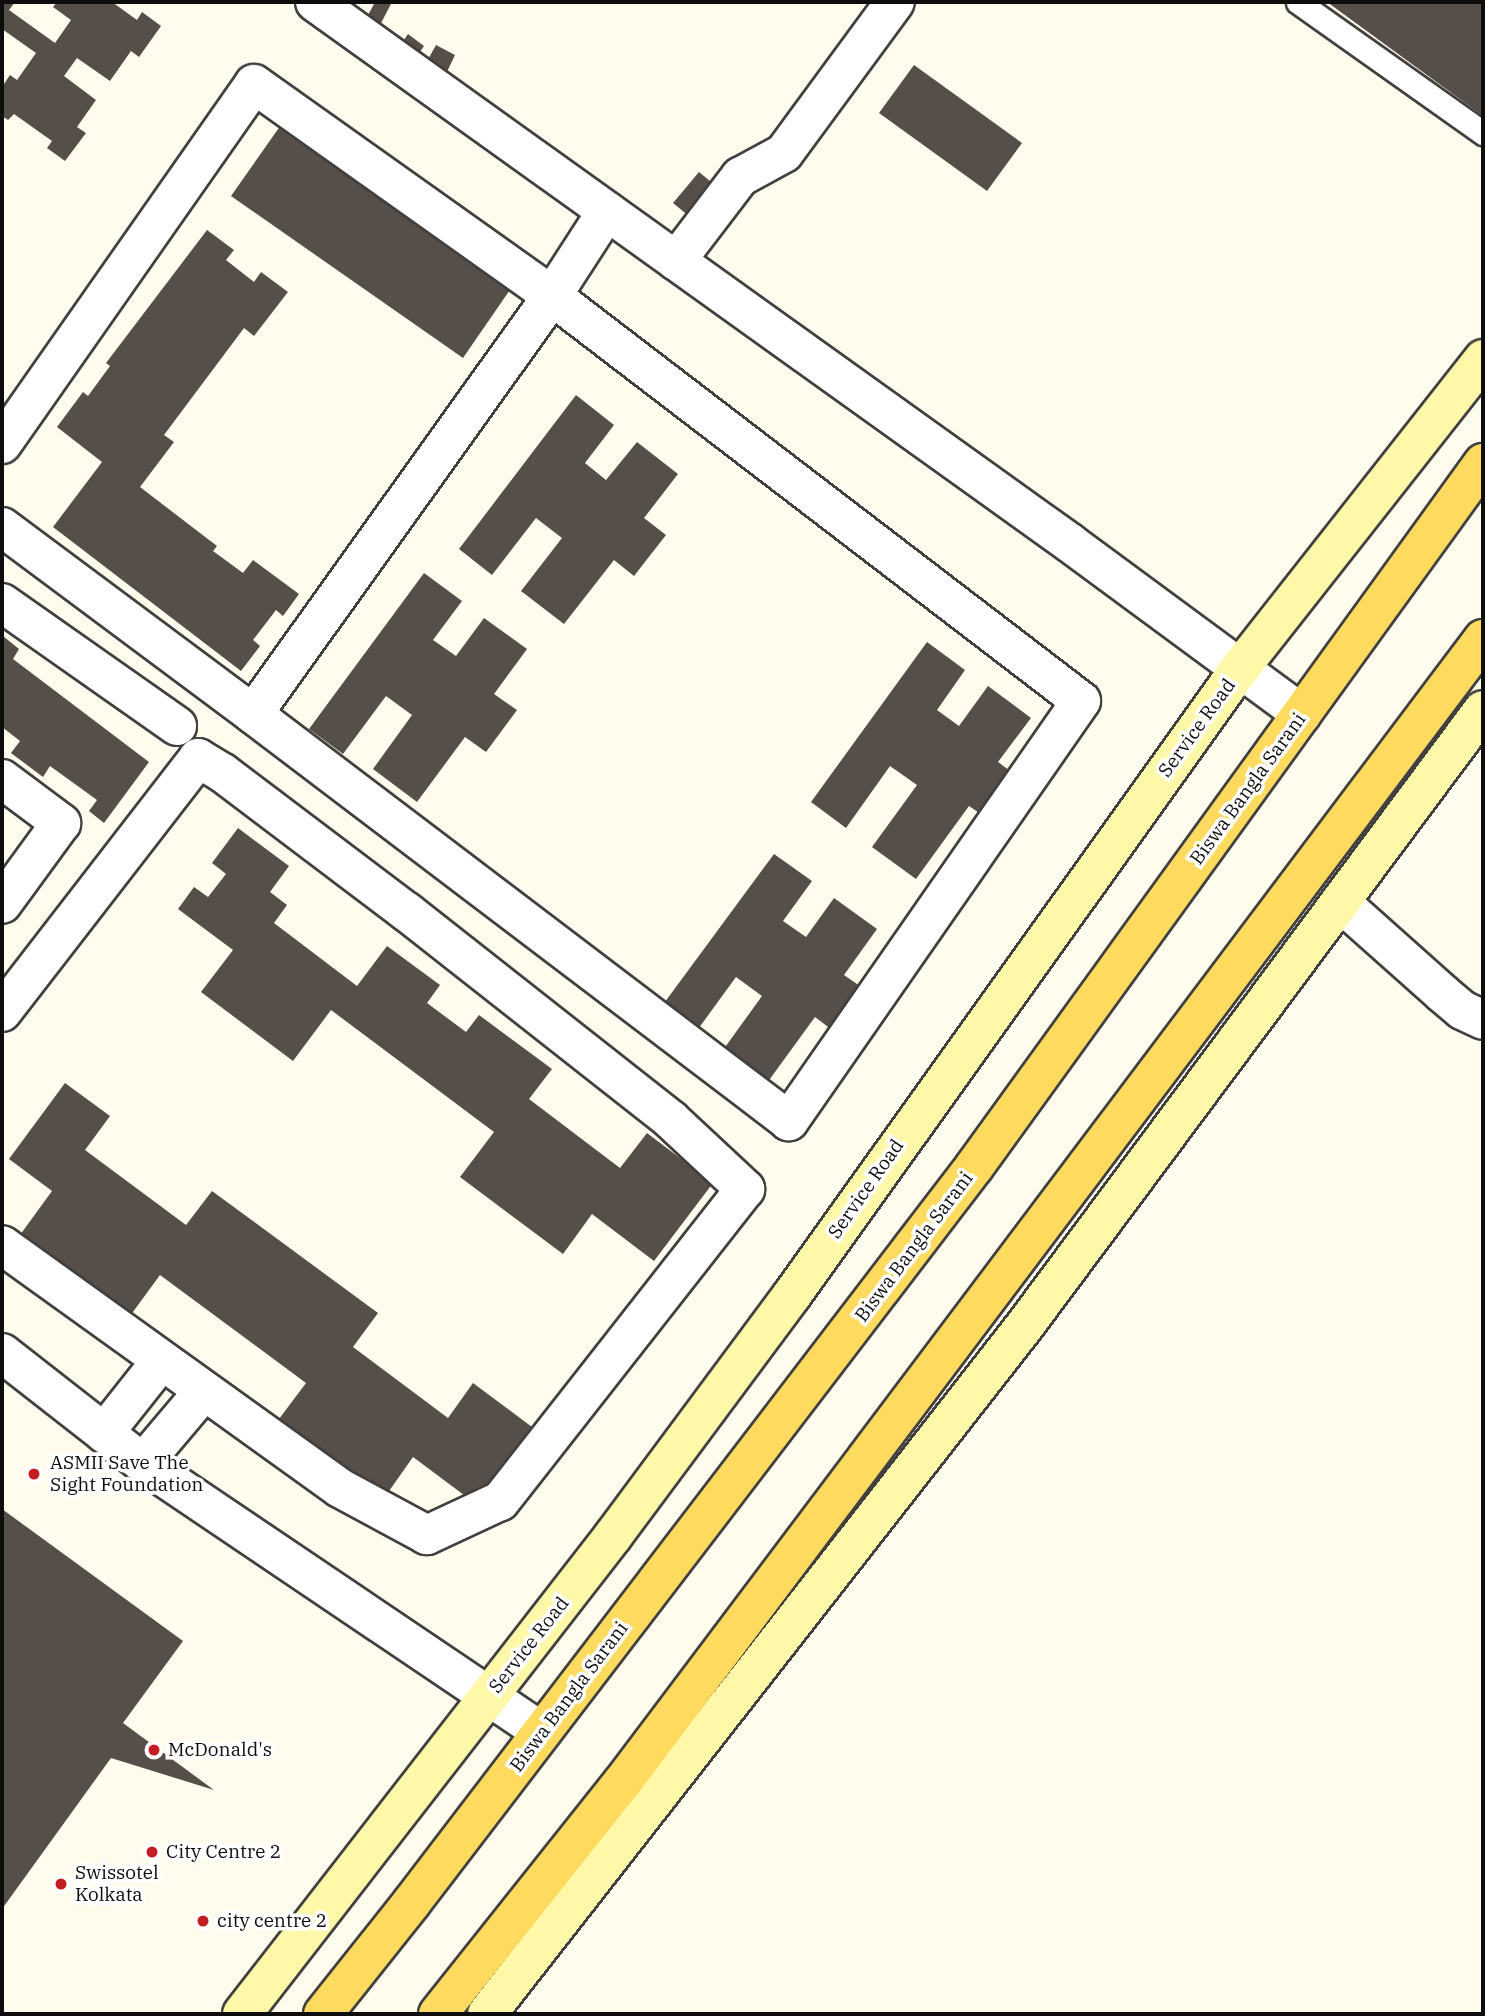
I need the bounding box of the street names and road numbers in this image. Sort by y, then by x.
street label: Service Road [1154,674,1240,782]
street label: Biswa Bangla Sarani [1185,709,1311,869]
street label: Service Road [823,1135,909,1243]
street label: Biswa Bangla Sarani [850,1168,978,1326]
street label: Service Road [484,1592,574,1698]
street label: Biswa Bangla Sarani [505,1618,633,1776]

